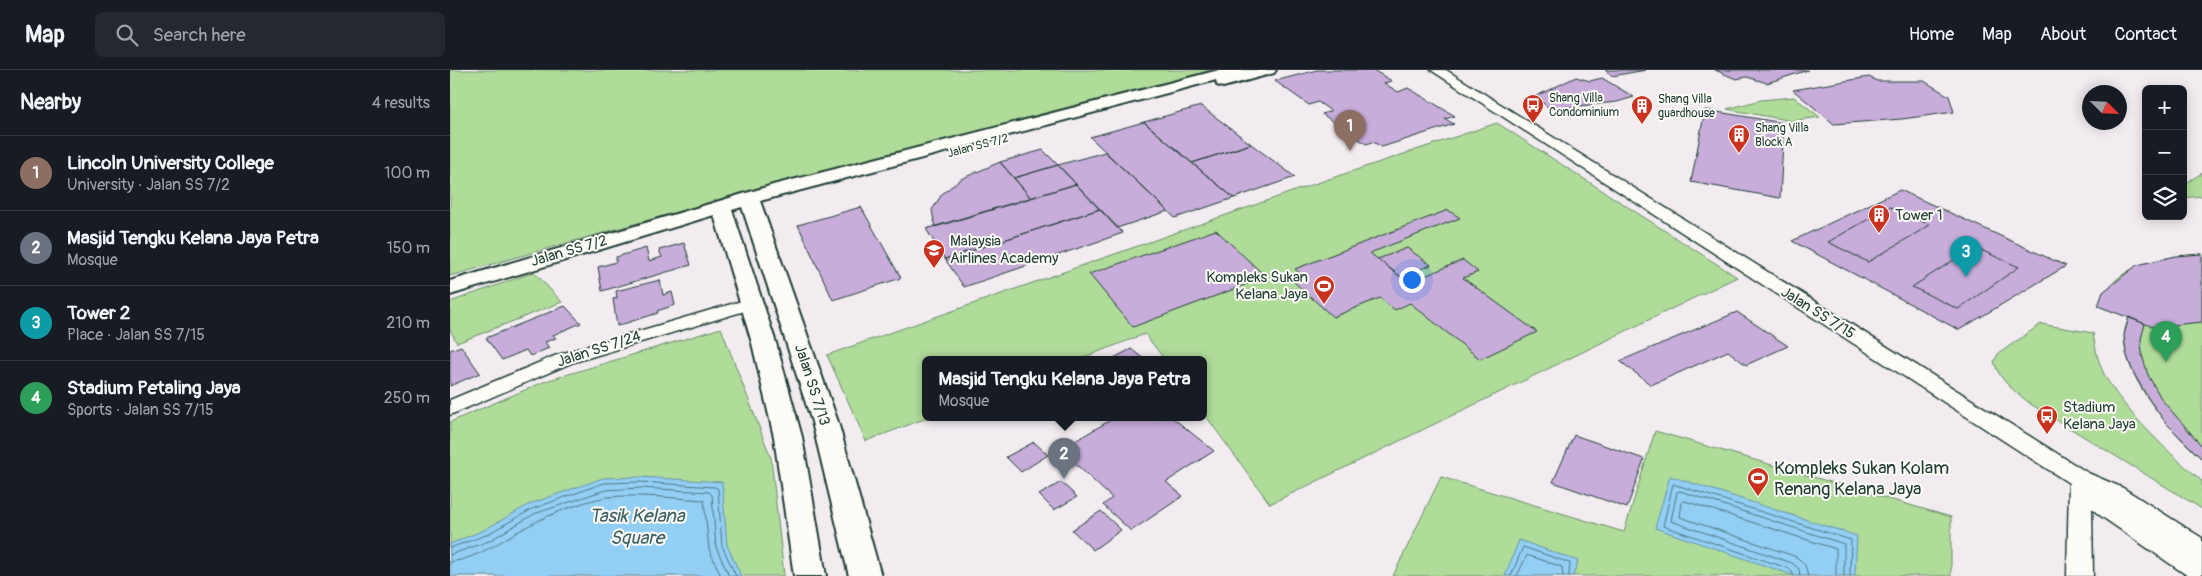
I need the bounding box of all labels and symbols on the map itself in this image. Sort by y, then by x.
north arrow [2082,85,2127,130]
place label: Shang Villa Condominium [1549,91,1620,120]
place label: Shang Villa guardhouse [1658,92,1715,121]
bus stop icon: Shang Villa Condominium [1521,93,1545,124]
building icon: Shang Villa guardhouse [1630,94,1654,125]
pin: 1 [1334,110,1366,151]
place label: Shang Villa Block A [1755,121,1809,150]
building icon: Shang Villa Block A [1727,123,1751,154]
street label: Jalan SS 7/2 [946,131,1011,161]
building icon: Tower 1 [1867,203,1891,234]
place label: Tower 1 [1895,206,1943,225]
street label: Jalan SS 7/2 [529,231,609,271]
place label: Malaysia Airlines Academy [950,232,1059,268]
pin: 3 [1950,236,1982,277]
school or university icon: Malaysia Airlines Academy [922,238,946,269]
your location [1399,267,1425,293]
place label: Kompleks Sukan Kelana Jaya [1206,268,1308,304]
sports icon: Kompleks Sukan Kelana Jaya [1312,274,1336,305]
street label: Jalan SS 7/15 [1777,283,1859,343]
pin: 4 [2150,321,2182,362]
street label: Jalan SS 7/24 [555,326,644,372]
street label: Jalan SS 7/13 [790,342,834,428]
place label: Stadium Kelana Jaya [2063,398,2136,434]
bus stop icon: Stadium Kelana Jaya [2035,404,2059,435]
pin: 2 [1048,438,1080,479]
place label: Kompleks Sukan Kolam Renang Kelana Jaya [1774,457,1949,501]
sports icon: Kompleks Sukan Kolam Renang Kelana Jaya [1746,466,1770,497]
water label: Tasik Kelana Square [589,504,686,550]

